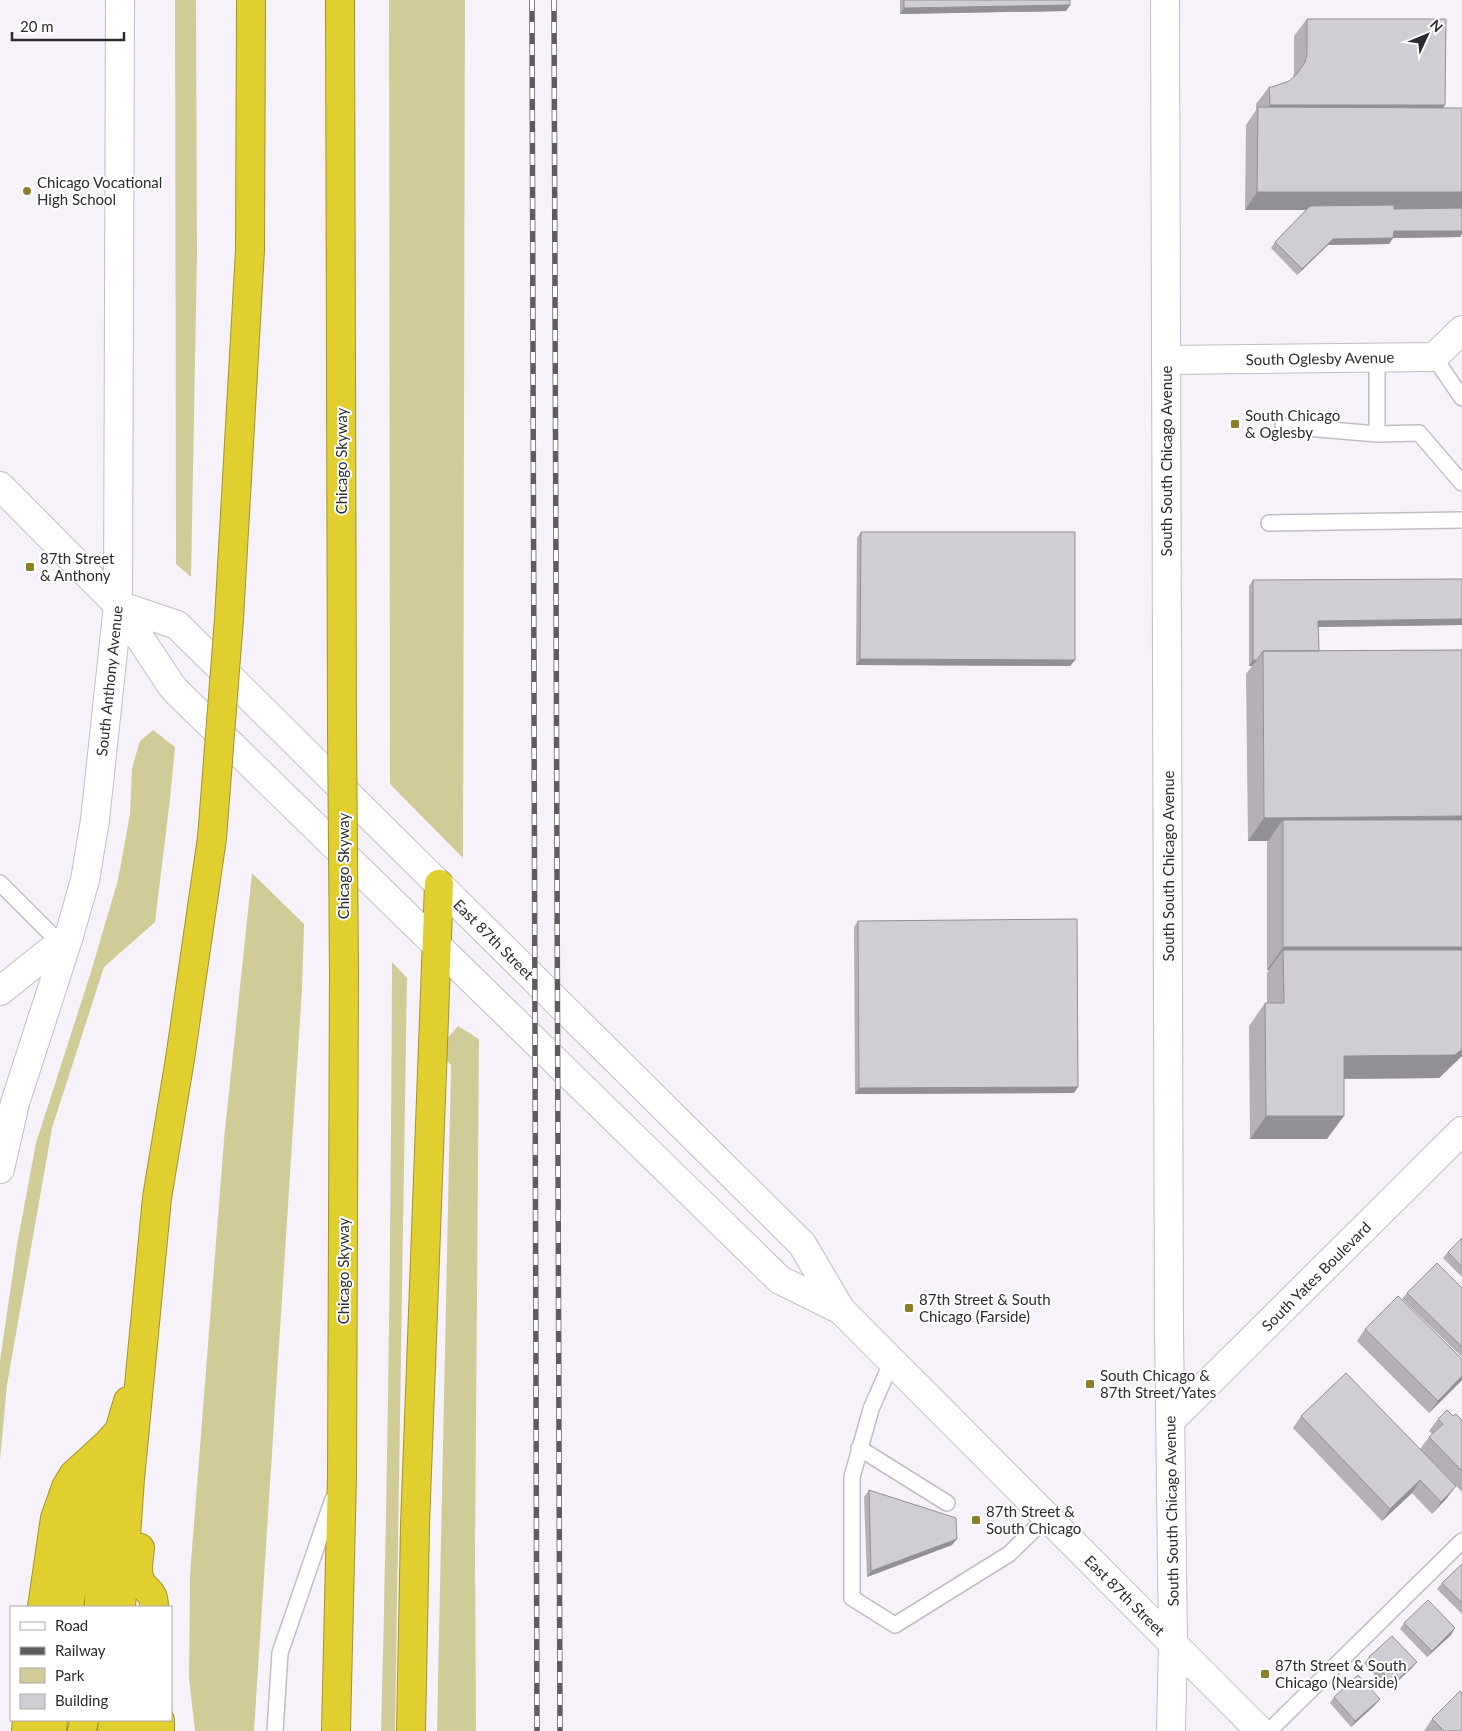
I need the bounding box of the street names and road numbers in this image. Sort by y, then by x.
street label: South Oglesby Avenue [1246,348,1395,368]
street label: South South Chicago Avenue [1157,365,1175,556]
street label: Chicago Skyway [332,407,350,514]
street label: South Anthony Avenue [92,605,126,757]
street label: South South Chicago Avenue [1159,770,1177,961]
street label: Chicago Skyway [334,812,352,919]
street label: East 87th Street [450,895,538,983]
street label: Chicago Skyway [334,1217,352,1324]
street label: South Yates Boulevard [1258,1218,1374,1334]
street label: South South Chicago Avenue [1160,1415,1182,1607]
street label: East 87th Street [1081,1551,1169,1639]

